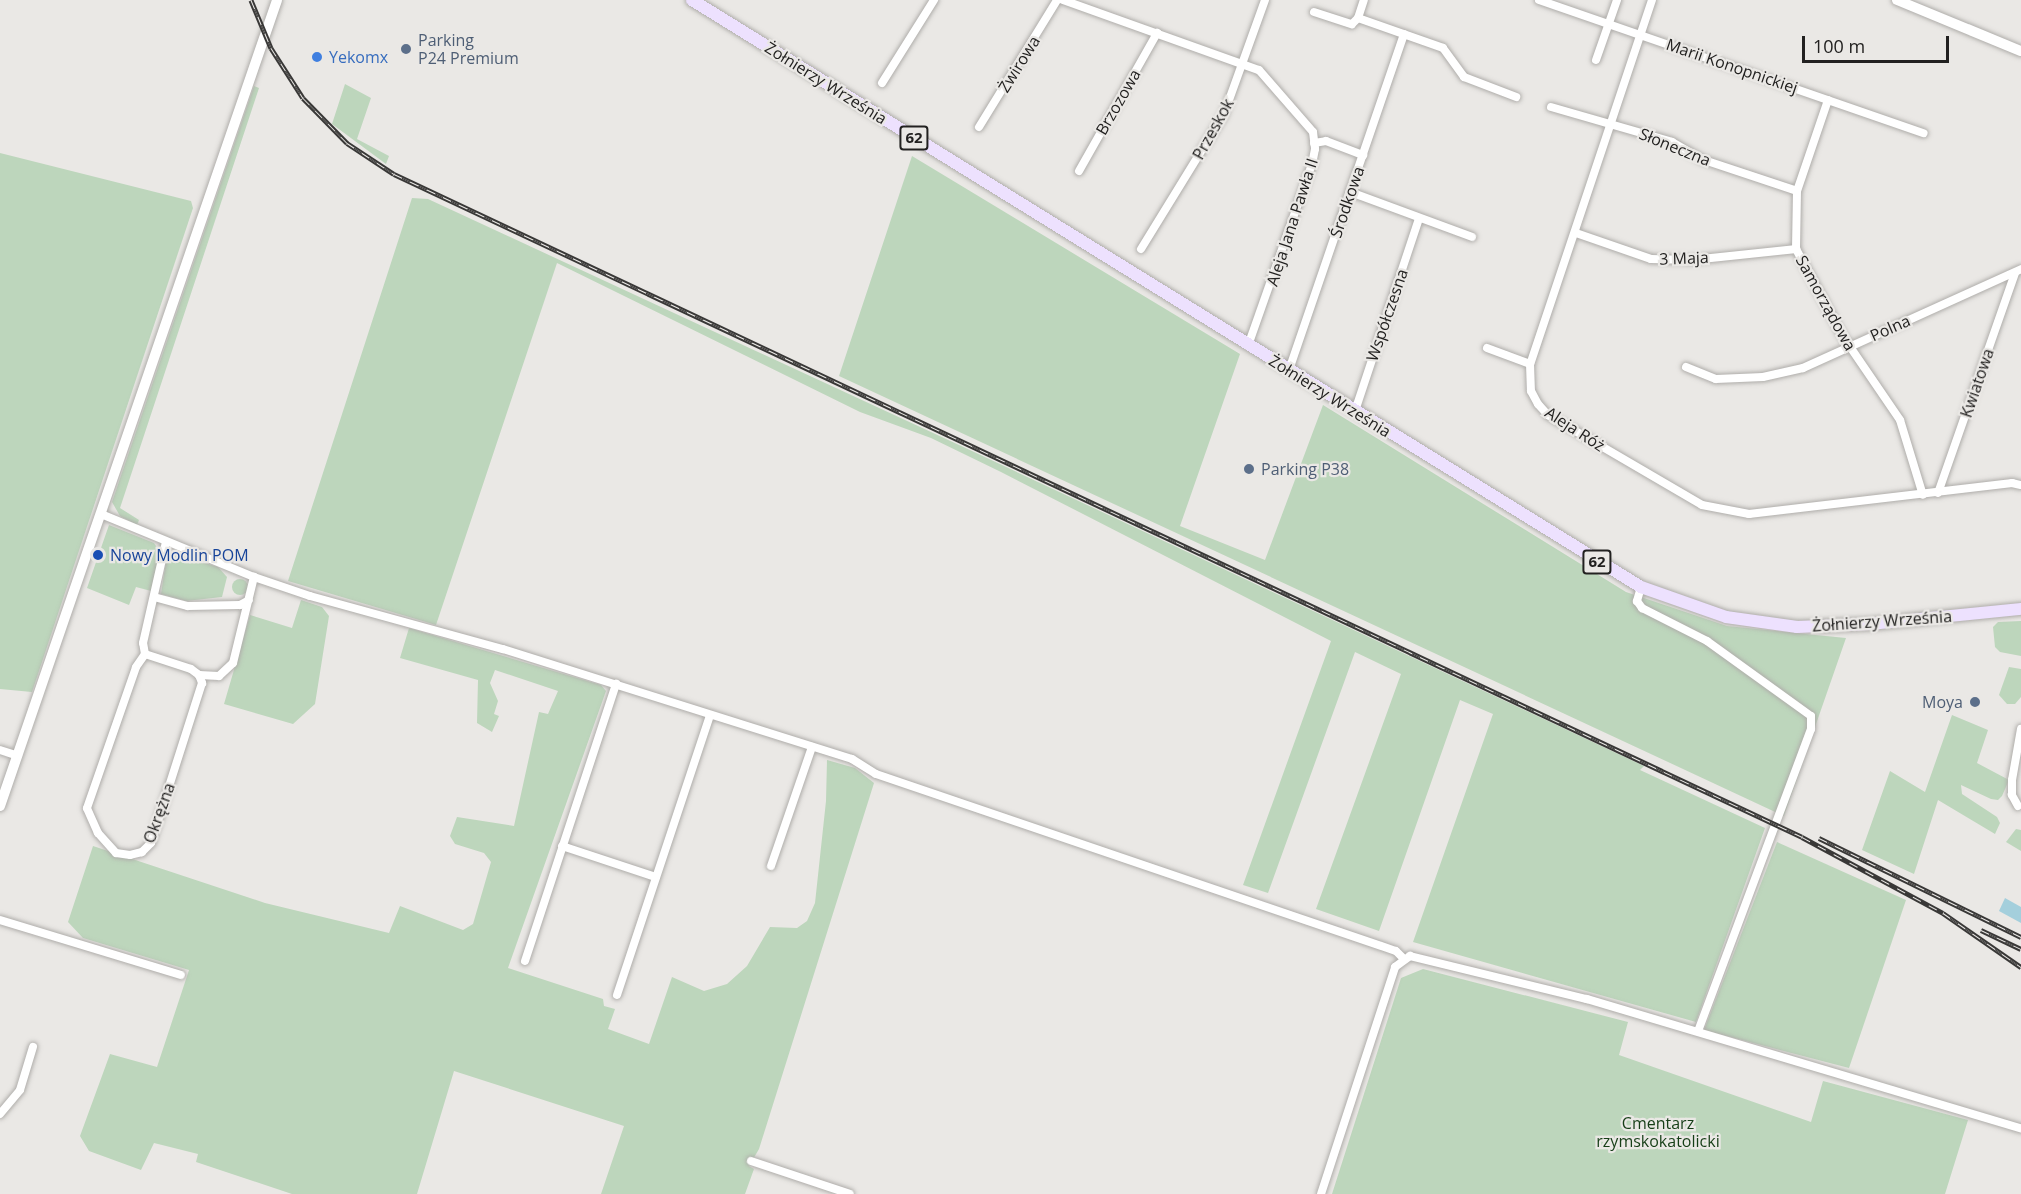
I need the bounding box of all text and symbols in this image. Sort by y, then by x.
scale bar [1805,24,1952,62]
place label: Parking P24 Premium [418,30,519,68]
street label: Żwirowa [994,32,1044,96]
text: 100 m [1813,34,1865,58]
street label: Marii Konopnickiej [1664,35,1800,97]
street label: Żołnierzy Września [762,38,890,128]
marker: Parking P24 Premium [399,42,413,56]
place label: Yekomx [329,47,388,67]
marker: Yekomx [310,50,324,64]
street label: Brzozowa [1092,66,1144,138]
street label: Przeskok [1188,95,1238,163]
street label: Słoneczna [1637,124,1713,170]
road number: 62 [899,126,929,150]
street label: Aleja Jana Pawła II [1262,156,1322,288]
street label: Środkowa [1326,164,1368,240]
street label: 3 Maja [1659,248,1709,268]
street label: Samorządowa [1792,252,1860,354]
street label: Współczesna [1362,266,1412,364]
street label: Polna [1867,311,1913,345]
street label: Kwiatowa [1956,346,1998,420]
street label: Żołnierzy Września [1266,351,1394,441]
street label: Aleja Róż [1542,403,1608,455]
place label: Parking P38 [1261,459,1349,479]
marker: Parking P38 [1242,462,1256,476]
place label: Nowy Modlin POM [110,545,249,565]
marker: Nowy Modlin POM [91,548,105,562]
road number: 62 [1582,550,1612,574]
street label: Żołnierzy Września [1811,607,1953,635]
place label: Moya [1922,692,1963,712]
marker: Moya [1968,695,1982,709]
street label: Okrężna [139,780,179,846]
park label: Cmentarz rzymskokatolicki [1596,1113,1720,1151]

